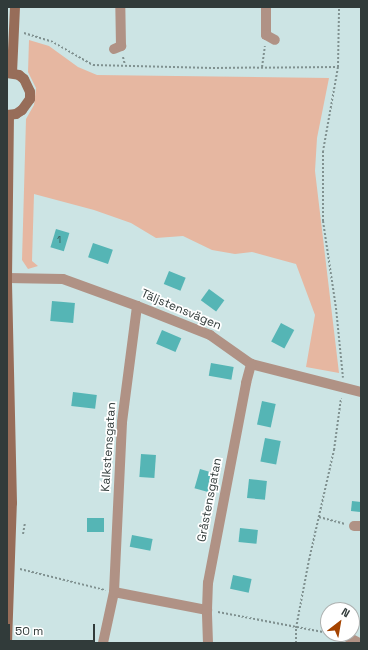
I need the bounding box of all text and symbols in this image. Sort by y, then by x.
house number: 1 [57,234,61,246]
street label: Täljstensvägen [139,287,223,333]
street label: Kalkstensgatan [99,402,119,492]
street label: Gråstensgatan [195,457,225,543]
north arrow [320,602,360,642]
text: N [339,605,352,620]
scale bar [10,616,97,642]
text: 50 m [15,623,43,639]

